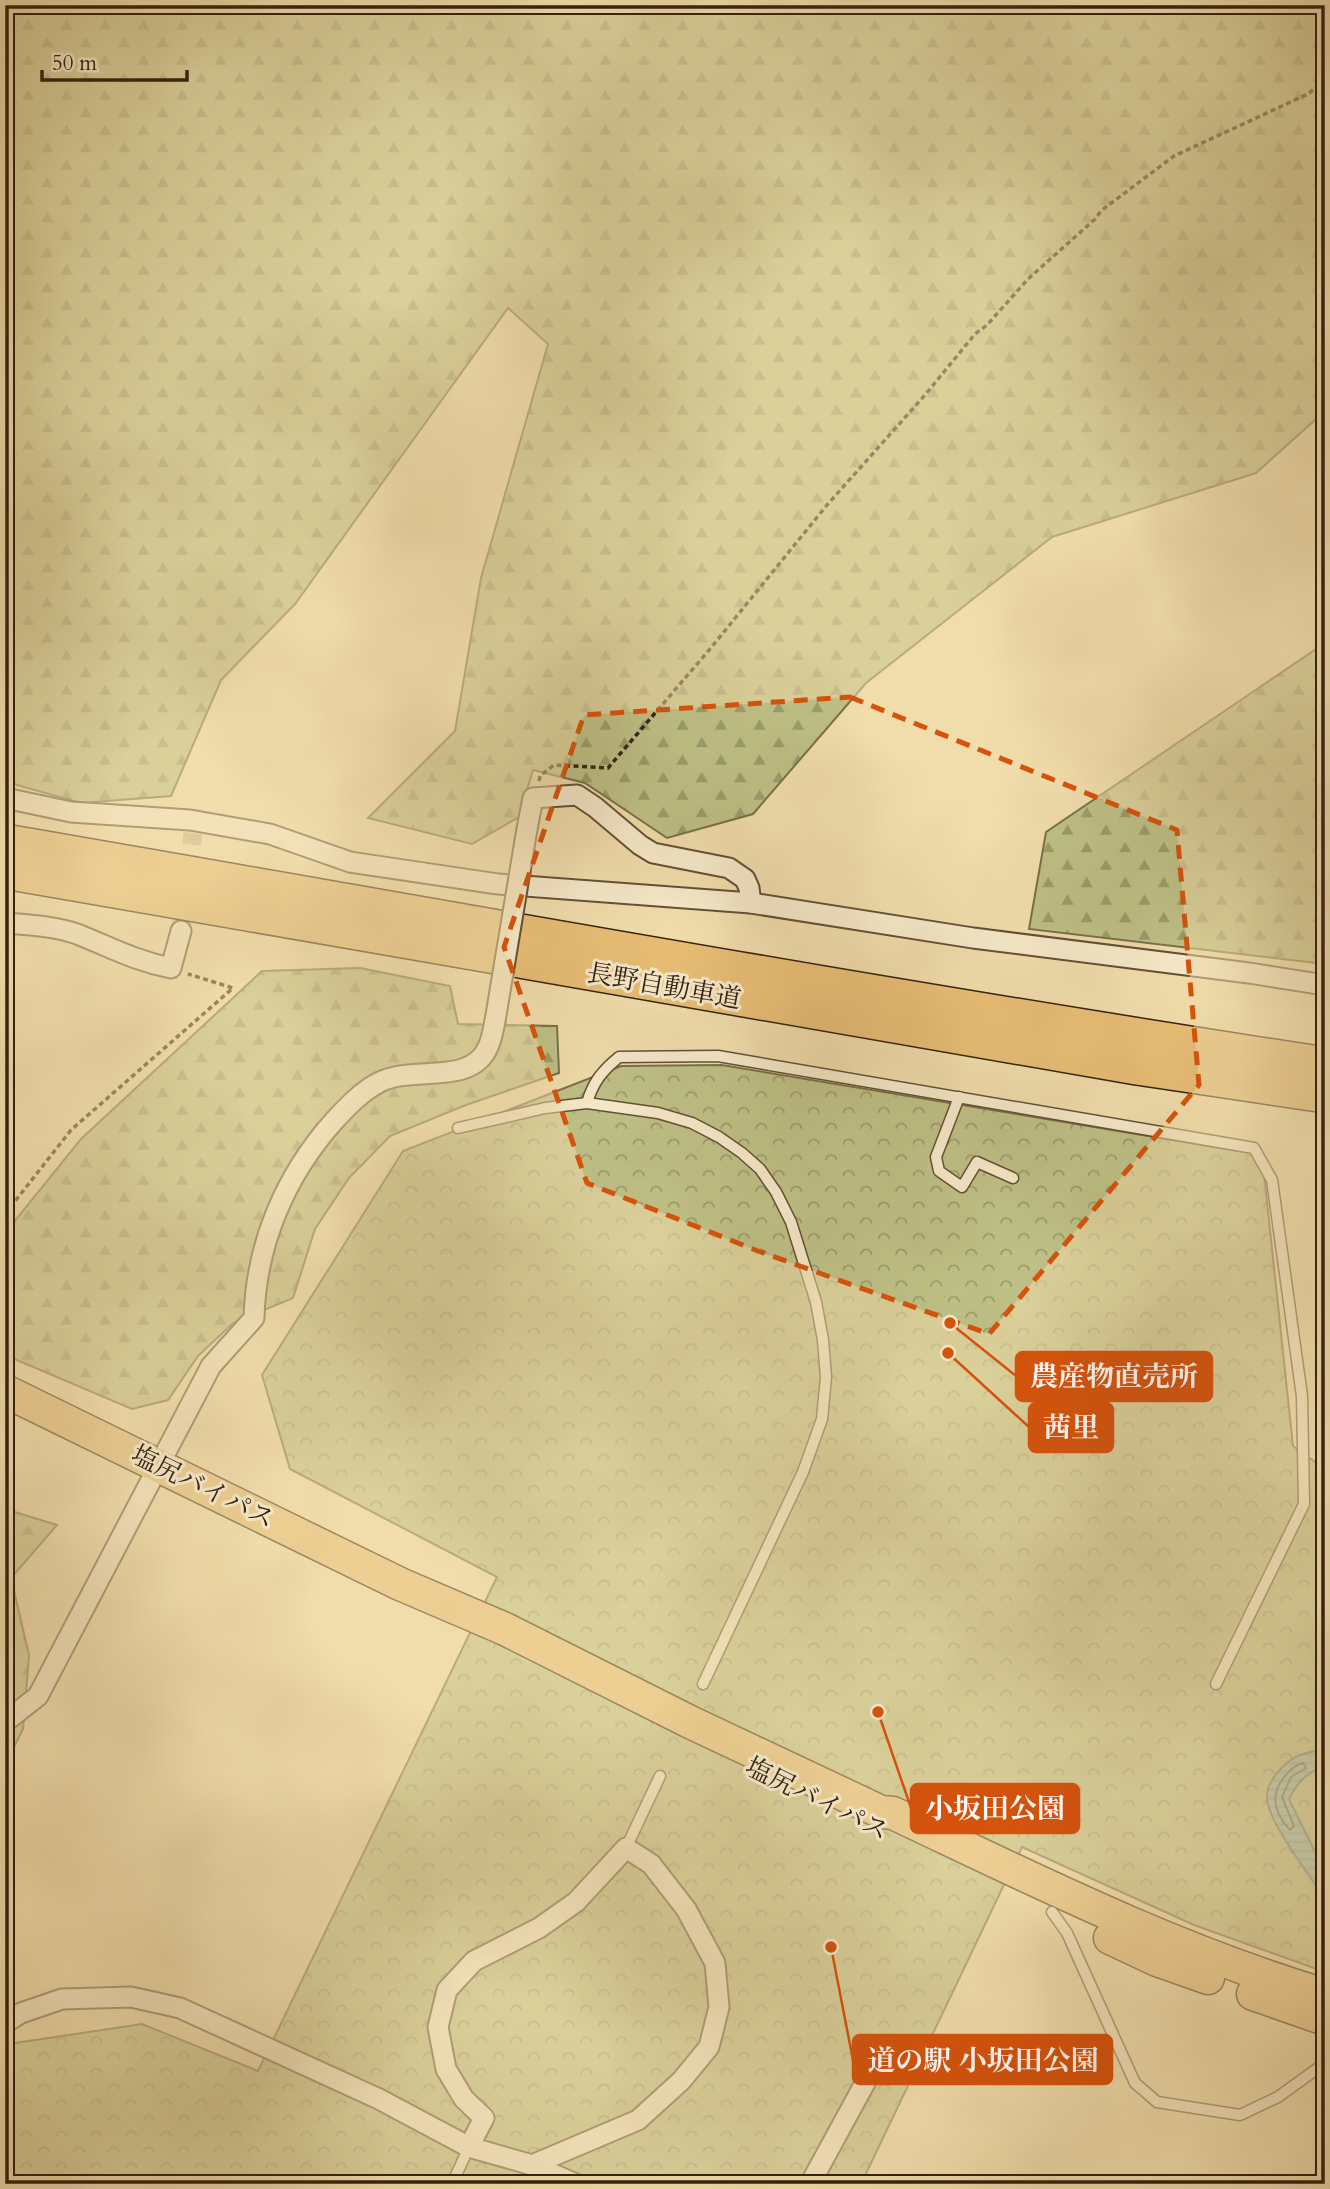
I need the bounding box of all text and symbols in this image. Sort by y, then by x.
scale bar [42,38,187,82]
text: 50 m [52,49,97,78]
street label: 長野自動車道 [584,955,744,1017]
callout: 農産物直売所 [1016,1352,1212,1401]
text: 農産物直売所 [1030,1358,1198,1396]
callout: 茜里 [1029,1403,1113,1452]
text: 茜里 [1043,1409,1099,1447]
street label: 塩尻バイパス [125,1437,281,1537]
street label: 塩尻バイパス [739,1749,895,1849]
callout: 小坂田公園 [911,1784,1079,1833]
text: 小坂田公園 [925,1790,1065,1828]
callout: 道の駅 小坂田公園 [853,2035,1112,2084]
text: 道の駅 小坂田公園 [867,2042,1099,2080]

